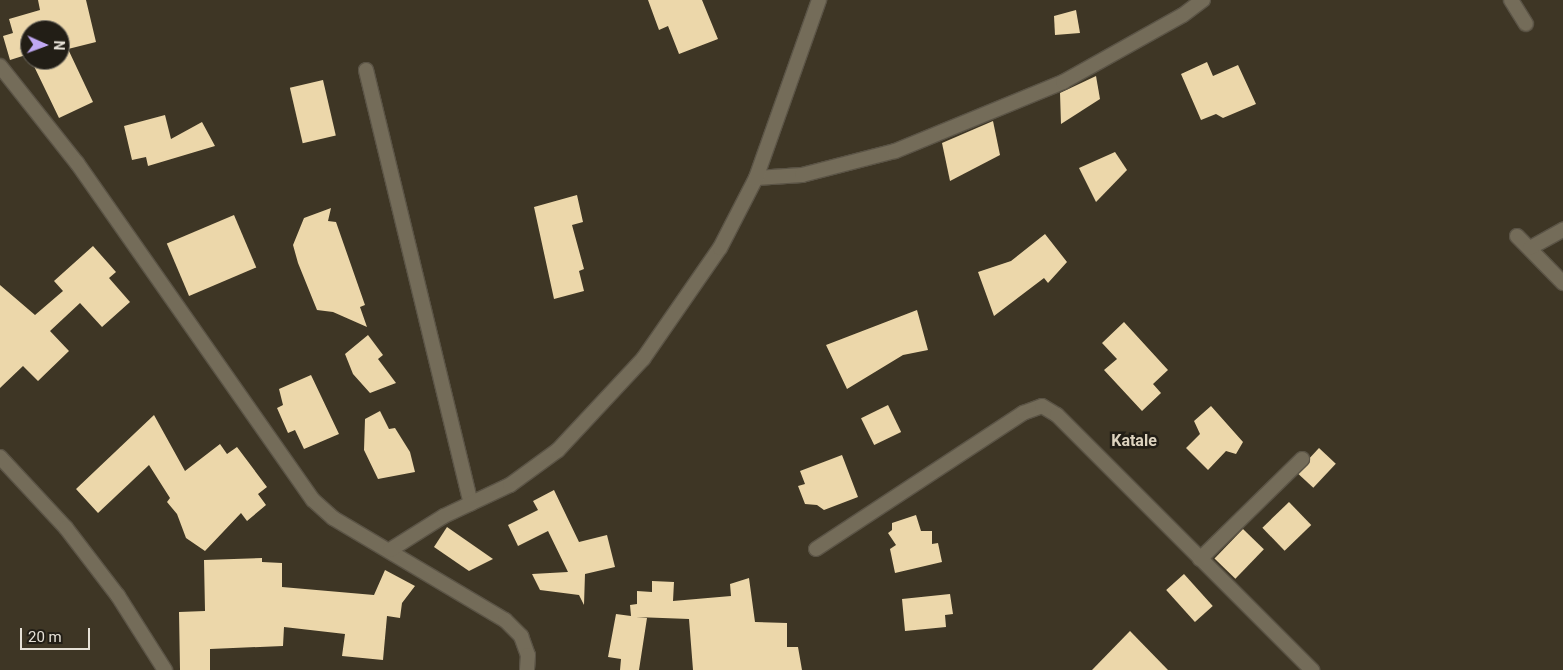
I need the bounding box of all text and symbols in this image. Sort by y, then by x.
north arrow [20,20,70,70]
text: N [51,40,67,51]
district label: Katale [1111,431,1157,451]
scale bar [22,618,92,650]
text: 20 m [28,628,62,646]

